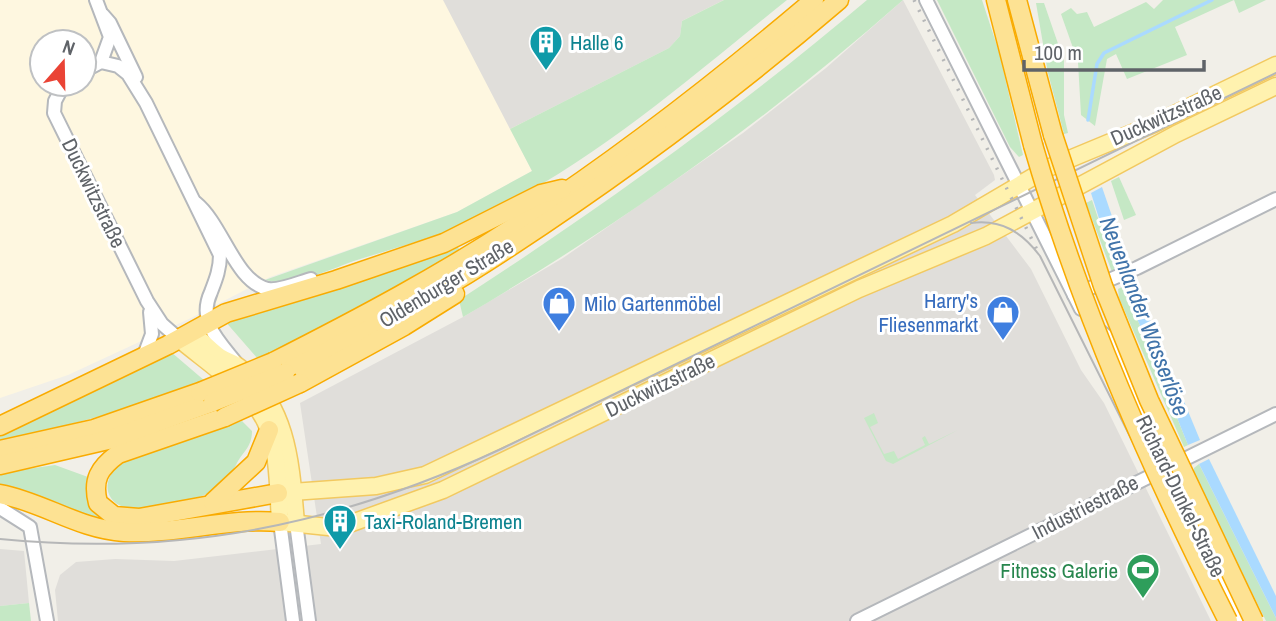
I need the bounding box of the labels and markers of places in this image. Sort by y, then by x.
building icon: Halle 6 [527,23,565,72]
place label: Halle 6 [570,28,624,57]
shop icon: Milo Gartenmöbel [540,284,578,333]
place label: Harry's Fliesenmarkt [878,286,978,339]
place label: Milo Gartenmöbel [584,289,721,318]
shop icon: Harry's Fliesenmarkt [984,293,1022,342]
building icon: Taxi-Roland-Bremen [321,502,359,551]
place label: Taxi-Roland-Bremen [364,507,522,536]
sports icon: Fitness Galerie [1124,551,1162,600]
place label: Fitness Galerie [1000,556,1118,585]

